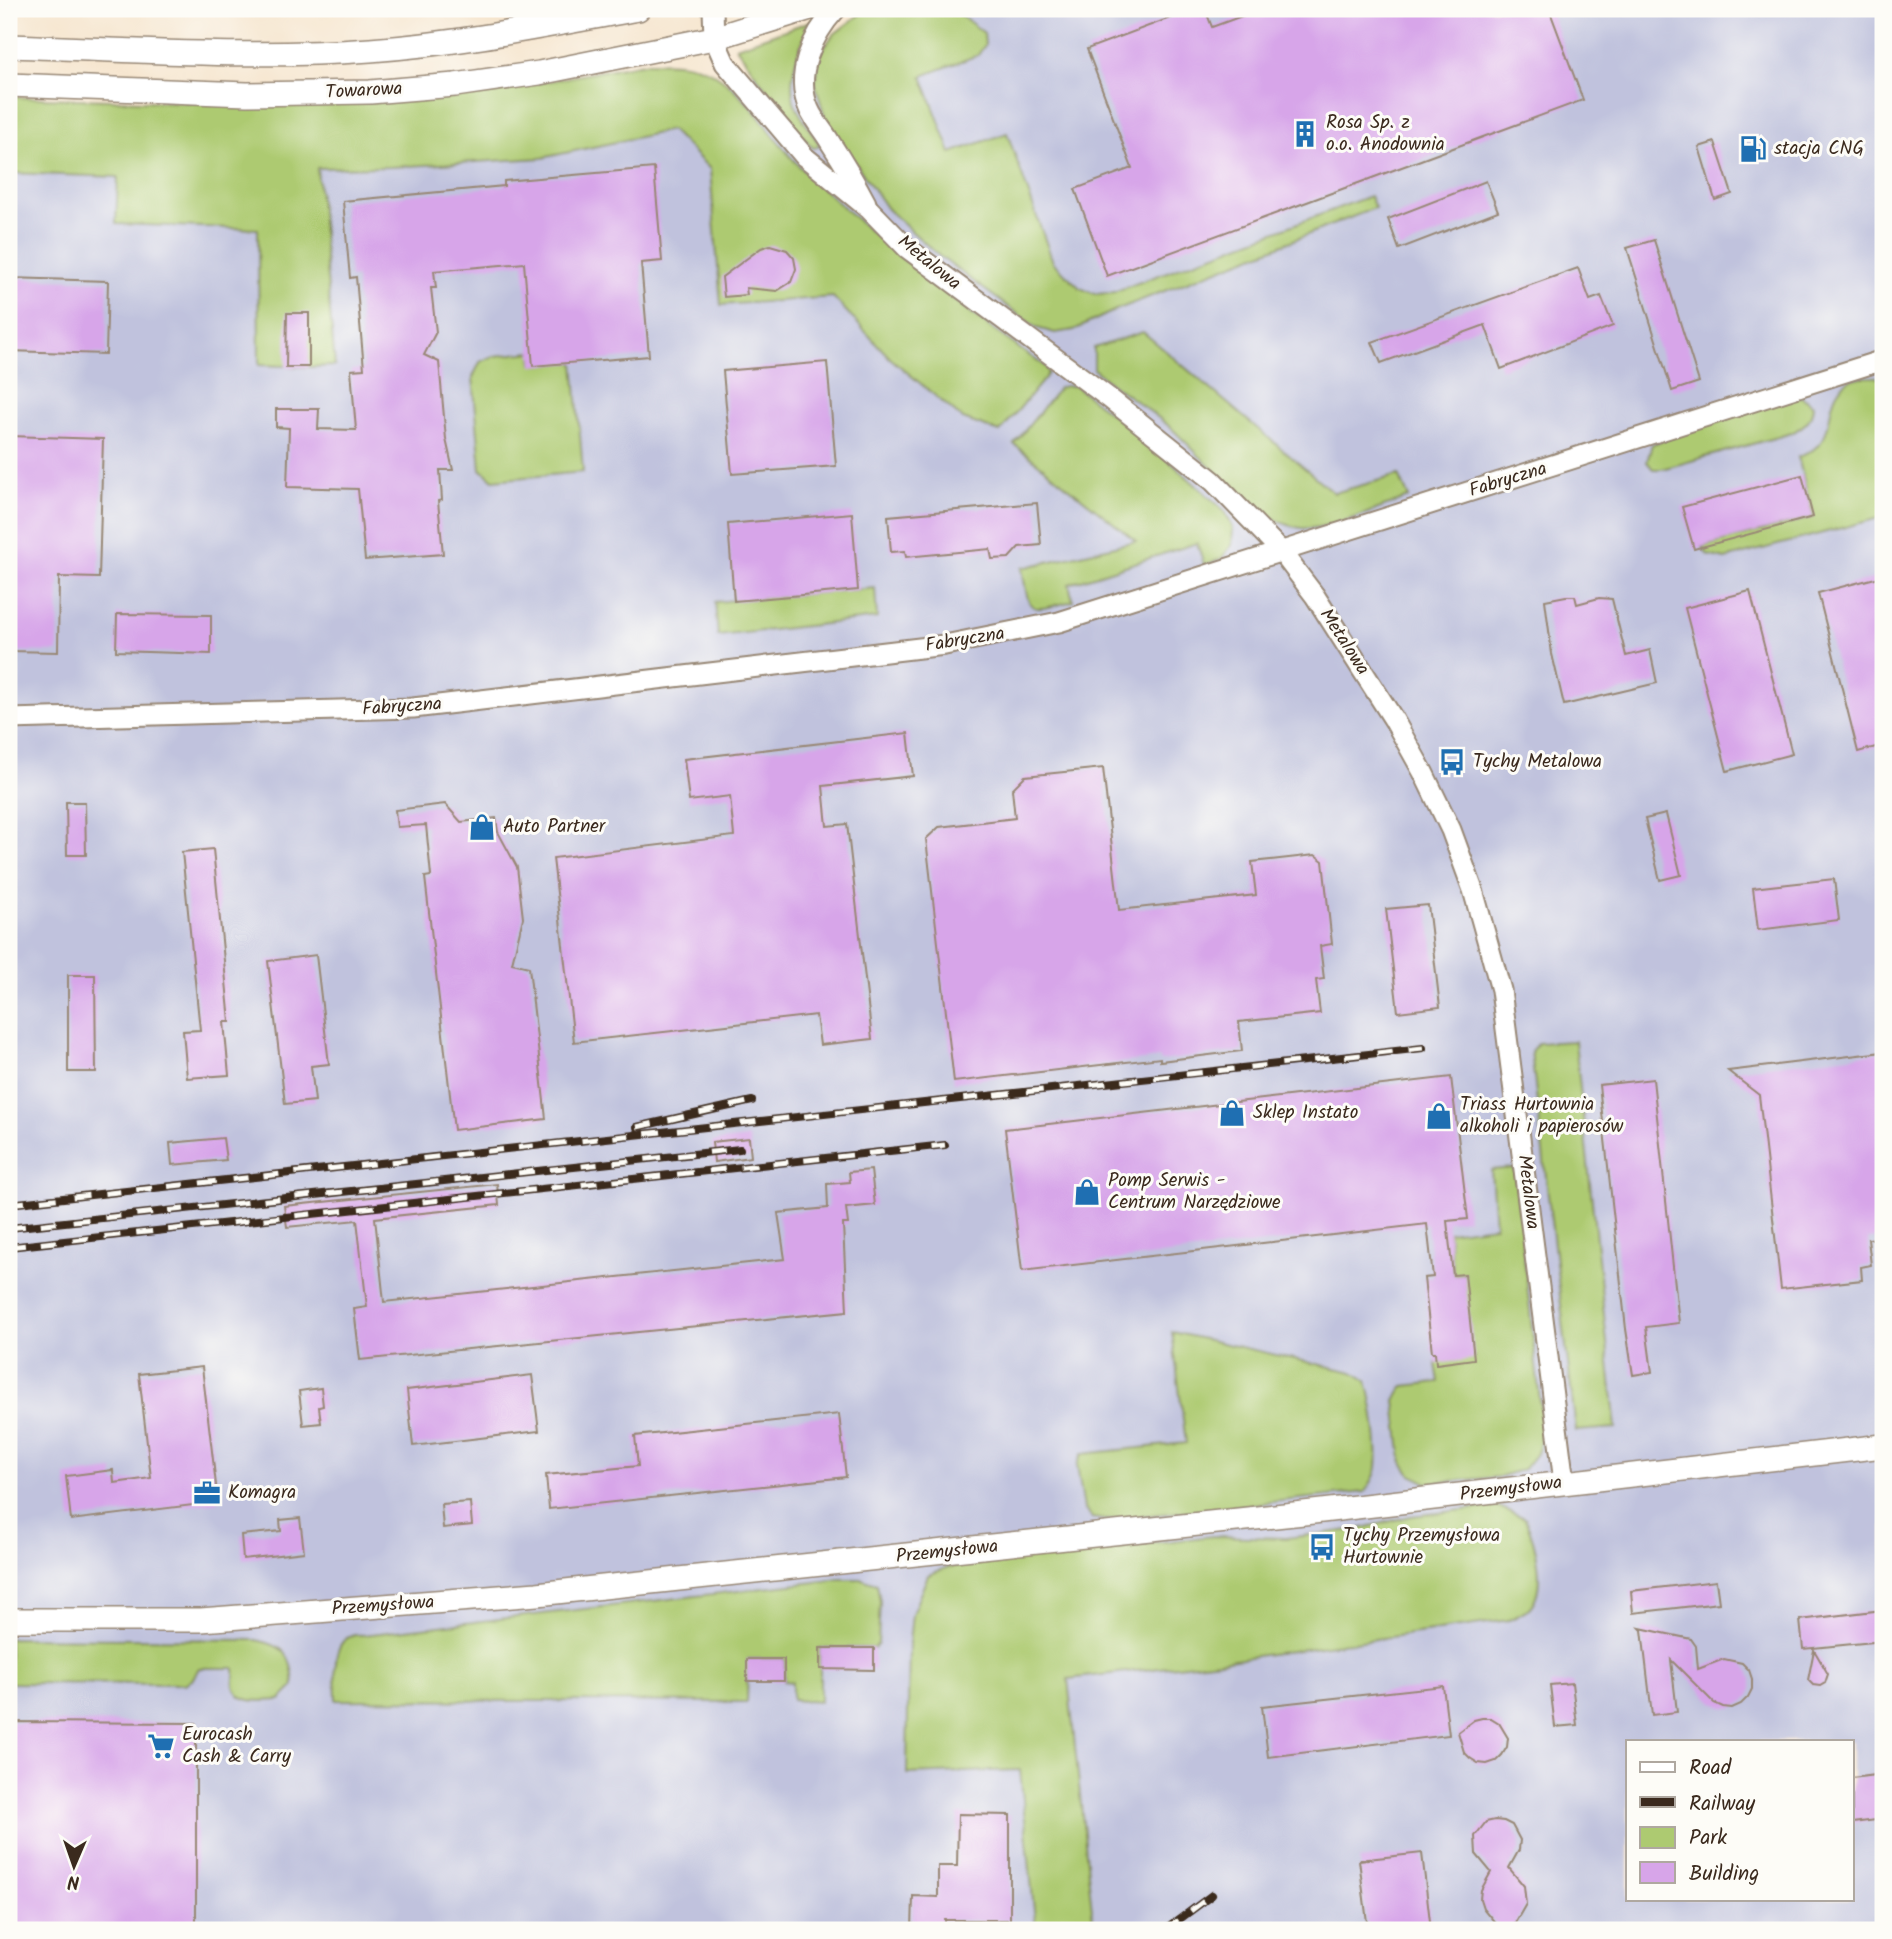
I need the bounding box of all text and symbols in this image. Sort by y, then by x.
street label: Towarowa [325,74,403,108]
place label: Rosa Sp. z o.o. Anodownia [1326,108,1445,160]
building icon: Rosa Sp. z o.o. Anodownia [1290,119,1320,149]
fuel station icon: stacja CNG [1738,134,1768,164]
place label: stacja CNG [1774,134,1864,164]
street label: Metalowa [891,228,967,298]
street label: Fabryczna [1465,454,1551,506]
street label: Metalowa [1311,602,1377,682]
street label: Fabryczna [923,619,1007,661]
street label: Fabryczna [361,689,443,725]
bus stop icon: Tychy Metalowa [1437,747,1467,777]
place label: Tychy Metalowa [1473,747,1602,777]
shop icon: Auto Partner [467,812,497,842]
place label: Auto Partner [503,812,607,842]
place label: Triass Hurtownia alkoholi i papierosów [1460,1090,1624,1142]
shop icon: Sklep Instato [1217,1098,1247,1128]
place label: Sklep Instato [1253,1098,1358,1128]
shop icon: Triass Hurtownia alkoholi i papierosów [1424,1101,1454,1131]
street label: Metalowa [1509,1153,1547,1231]
place label: Pomp Serwis - Centrum Narzędziowe [1108,1166,1281,1218]
shop icon: Pomp Serwis - Centrum Narzędziowe [1072,1177,1102,1207]
street label: Przemysłowa [1458,1468,1564,1510]
office icon: Komagra [192,1478,222,1508]
place label: Komagra [228,1478,296,1508]
place label: Tychy Przemysłowa Hurtownie [1343,1521,1500,1573]
street label: Przemysłowa [894,1532,1000,1572]
bus stop icon: Tychy Przemysłowa Hurtownie [1307,1532,1337,1562]
street label: Przemysłowa [331,1587,435,1625]
place label: Eurocash Cash & Carry [182,1720,292,1772]
supermarket icon: Eurocash Cash & Carry [146,1731,176,1761]
legend [1626,1740,1854,1900]
text: Road [1689,1752,1732,1785]
text: Railway [1689,1788,1755,1821]
text: Park [1689,1822,1727,1855]
north arrow [38,1830,108,1900]
text: Building [1689,1858,1759,1891]
text: N [67,1866,80,1896]

